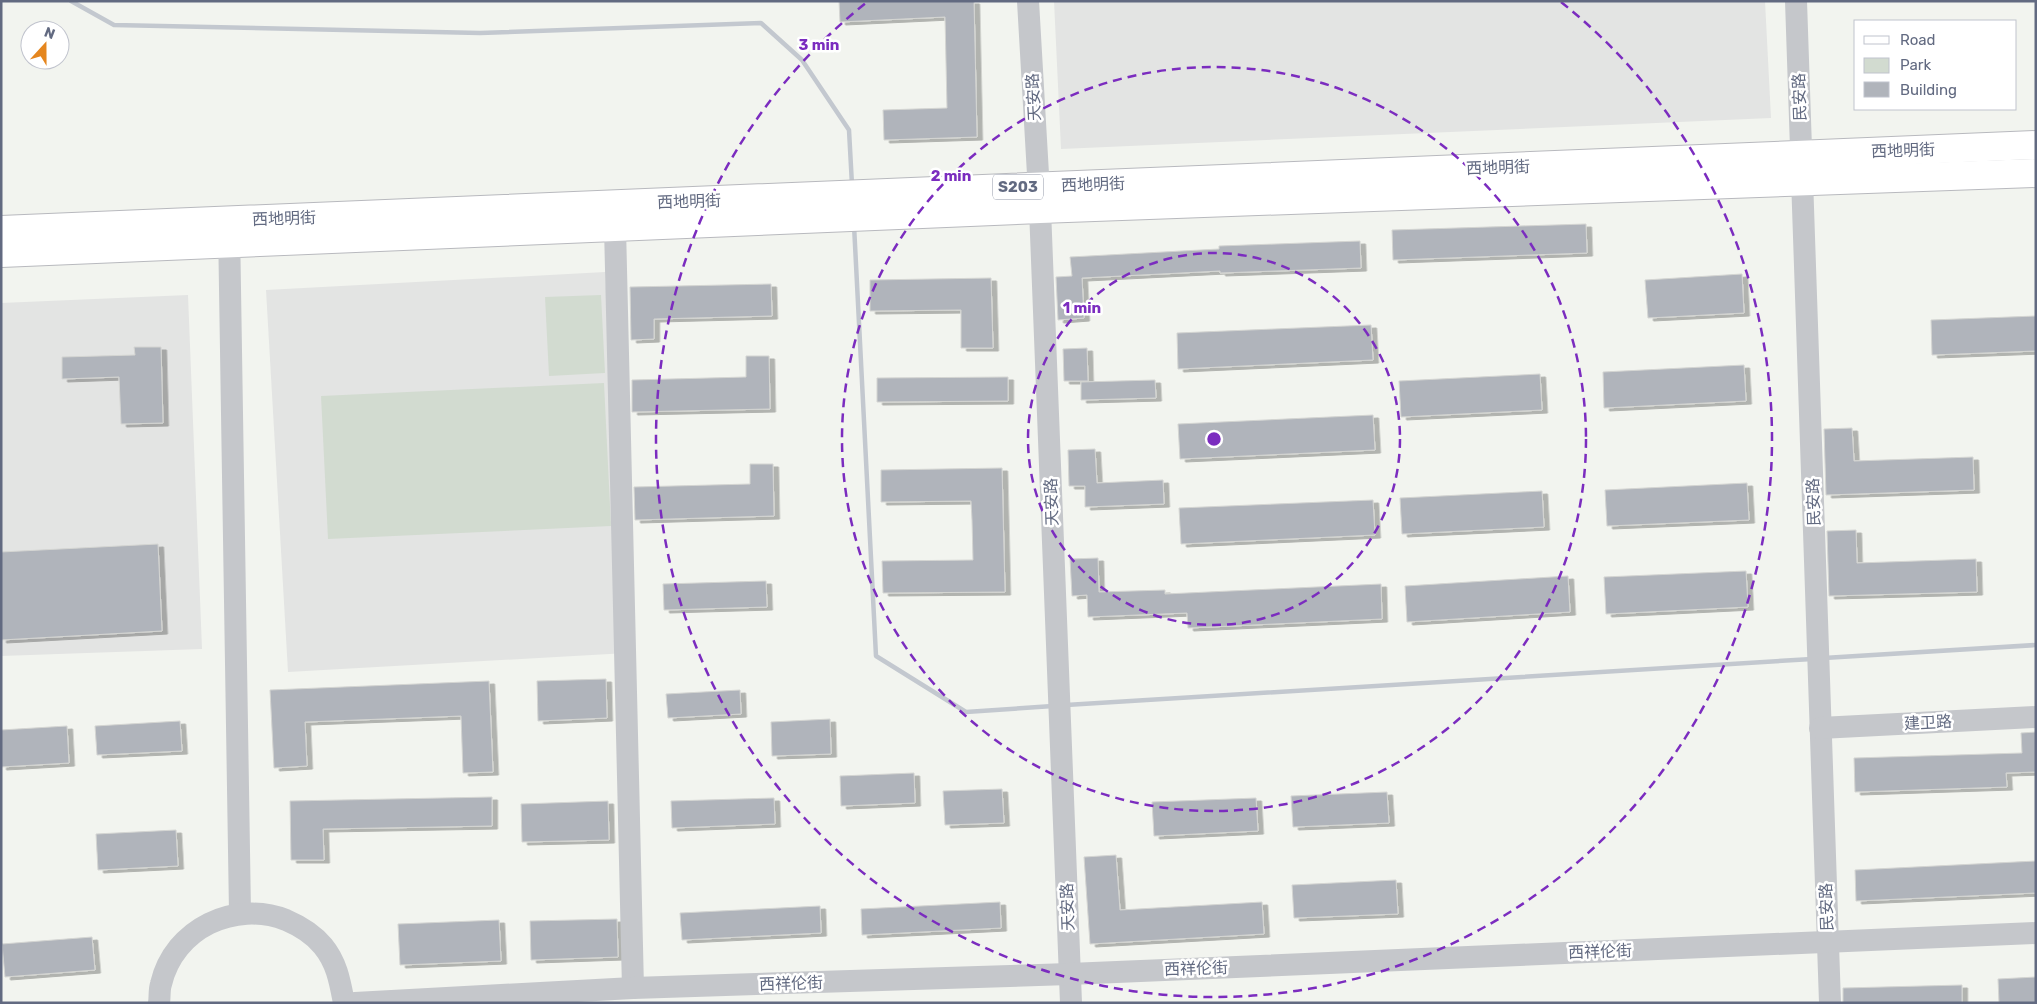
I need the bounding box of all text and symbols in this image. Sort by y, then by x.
north arrow [20,20,70,70]
legend [1854,20,2017,110]
text: N [42,24,57,43]
text: Road [1900,31,1936,49]
text: 3 min [799,36,839,54]
text: Park [1900,56,1931,74]
street label: 天安路 [1023,73,1044,121]
street label: 民安路 [1789,73,1810,121]
text: Building [1900,81,1957,99]
street label: 西地明街 [1871,140,1935,161]
street label: 西地明街 [1466,157,1530,178]
text: 2 min [931,167,971,185]
road number: S203 [993,174,1043,200]
street label: 西地明街 [1061,174,1125,195]
street label: 西地明街 [657,191,721,212]
street label: 西地明街 [252,208,316,229]
text: 1 min [1063,299,1101,317]
centre of rings [1205,430,1223,448]
street label: 天安路 [1041,478,1062,526]
street label: 民安路 [1803,478,1824,526]
street label: 建卫路 [1904,712,1952,733]
street label: 天安路 [1057,883,1078,931]
street label: 民安路 [1816,883,1837,931]
street label: 西祥伦街 [1568,941,1632,962]
street label: 西祥伦街 [1164,958,1228,979]
street label: 西祥伦街 [759,973,823,994]

